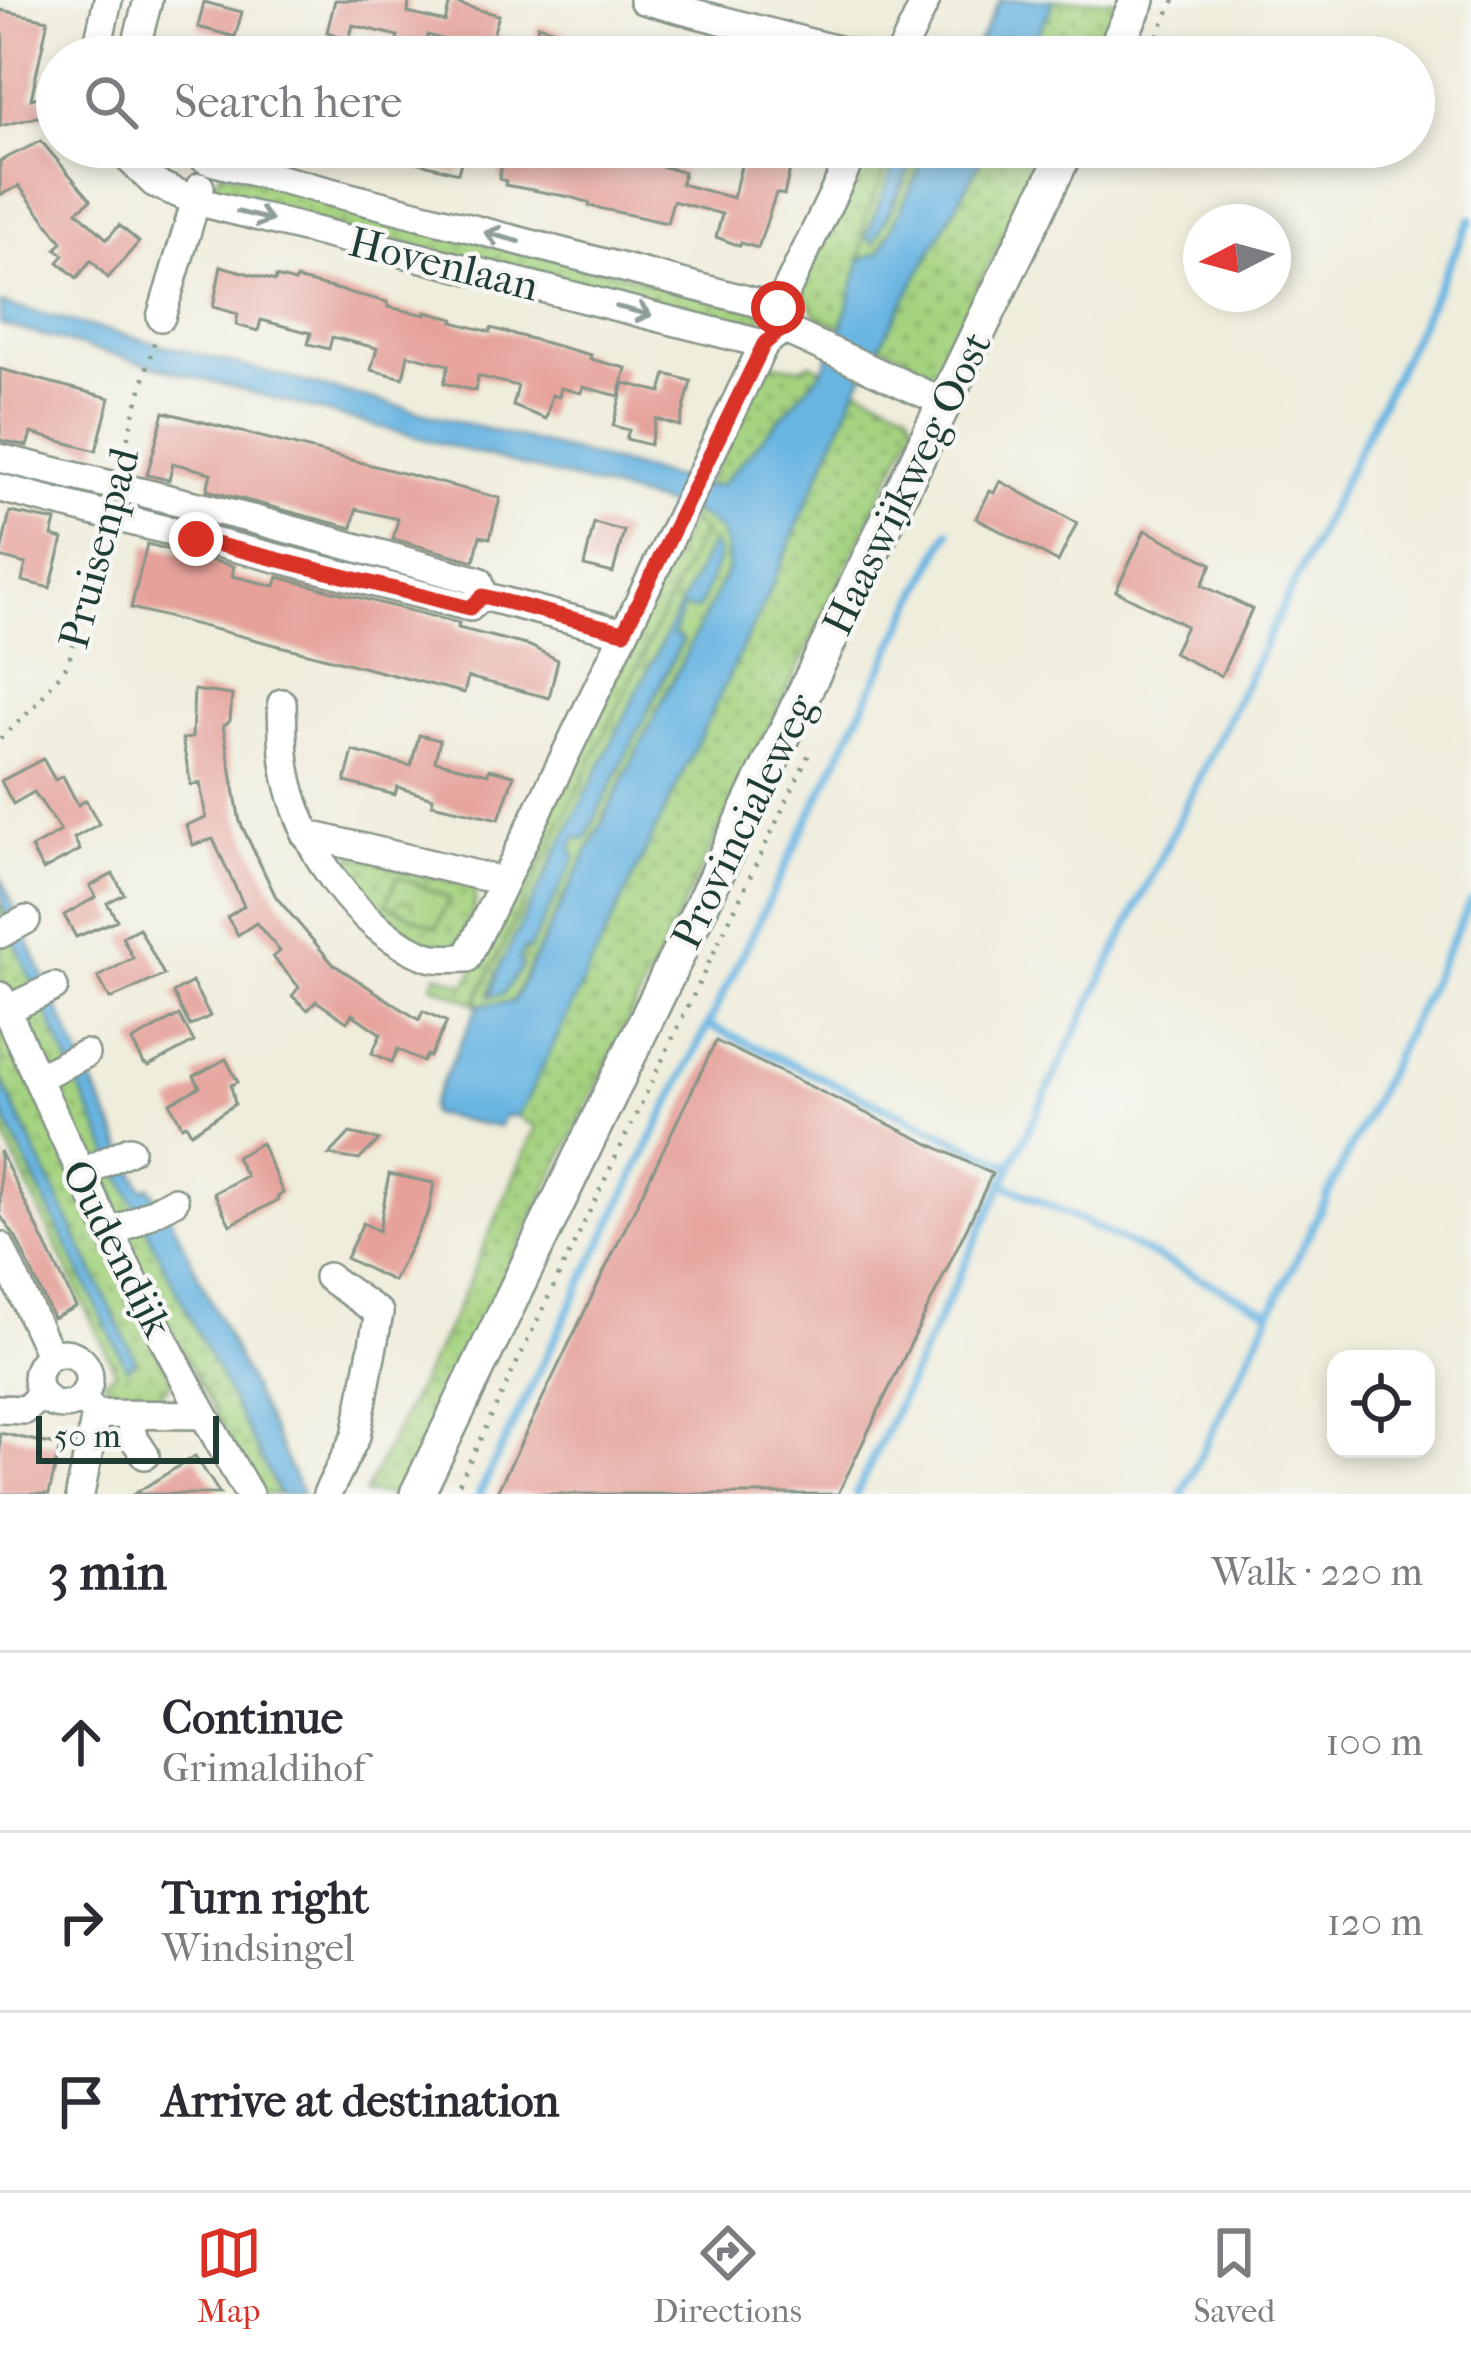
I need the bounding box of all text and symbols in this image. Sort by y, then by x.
search box [36,36,1435,168]
icon: search [78,69,144,135]
text: Search here [174,76,402,129]
north arrow [1183,204,1291,312]
one-way arrow [236,206,274,228]
street label: Hovenlaan [344,217,543,312]
one-way arrow [484,224,522,246]
route start [751,281,805,335]
one-way arrow [614,301,652,323]
street label: Haaswijkweg Oost [813,324,1002,643]
street label: Pruisenpad [49,442,150,654]
route end [169,512,223,566]
street label: Provincialeweg [662,686,827,957]
street label: Oudendijk [51,1152,182,1346]
map controls [1327,1350,1435,1458]
button: locate [1327,1350,1435,1458]
scale bar [36,1410,219,1463]
text: 50 m [54,1417,121,1456]
text: 3 min [48,1542,167,1602]
text: Walk · 220 m [1211,1549,1423,1595]
text: Continue [162,1692,343,1745]
icon: ahead [48,1709,114,1775]
text: 100 m [1325,1719,1423,1765]
text: Grimaldihof [162,1745,366,1791]
text: Turn right [162,1872,369,1925]
icon: right [48,1889,114,1955]
text: 120 m [1327,1899,1423,1945]
text: Windsingel [162,1925,355,1971]
icon: arrive [48,2069,114,2135]
text: Arrive at destination [162,2075,559,2128]
tab: Map [196,2220,262,2331]
tab: Directions [653,2220,802,2331]
tab: Saved [1193,2220,1275,2331]

